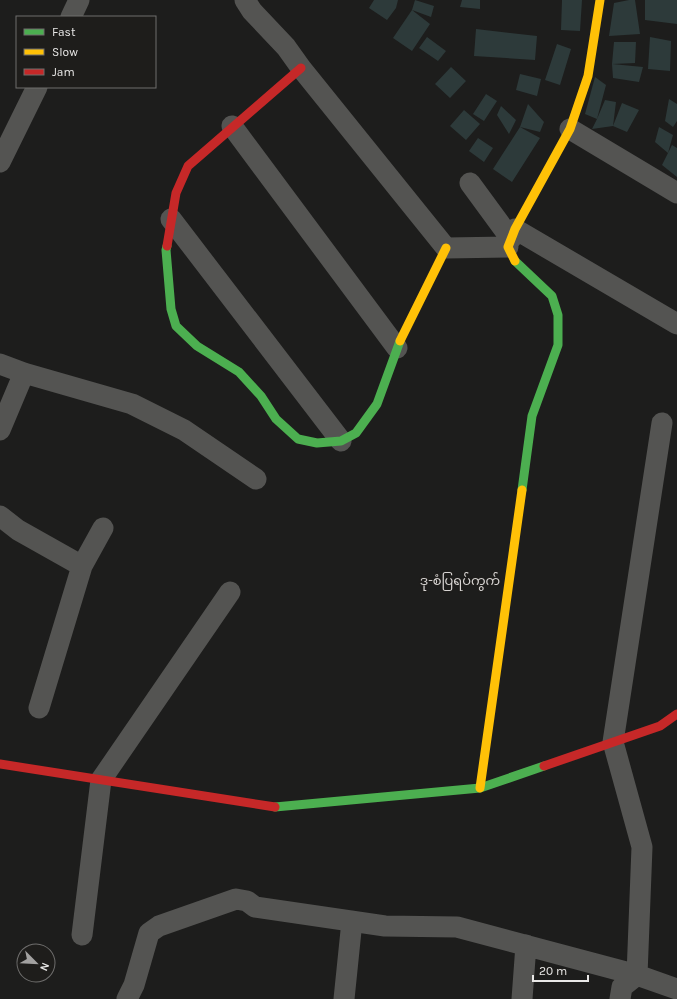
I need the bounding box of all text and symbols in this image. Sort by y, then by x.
legend [16,16,156,88]
text: Fast [52,25,76,39]
text: Slow [52,45,78,59]
text: Jam [52,65,75,79]
district label: ဒု-စံပြရပ်ကွက် [420,572,500,591]
north arrow [16,943,56,983]
scale bar [533,957,588,983]
text: N [37,961,52,973]
text: 20 m [539,964,567,978]

